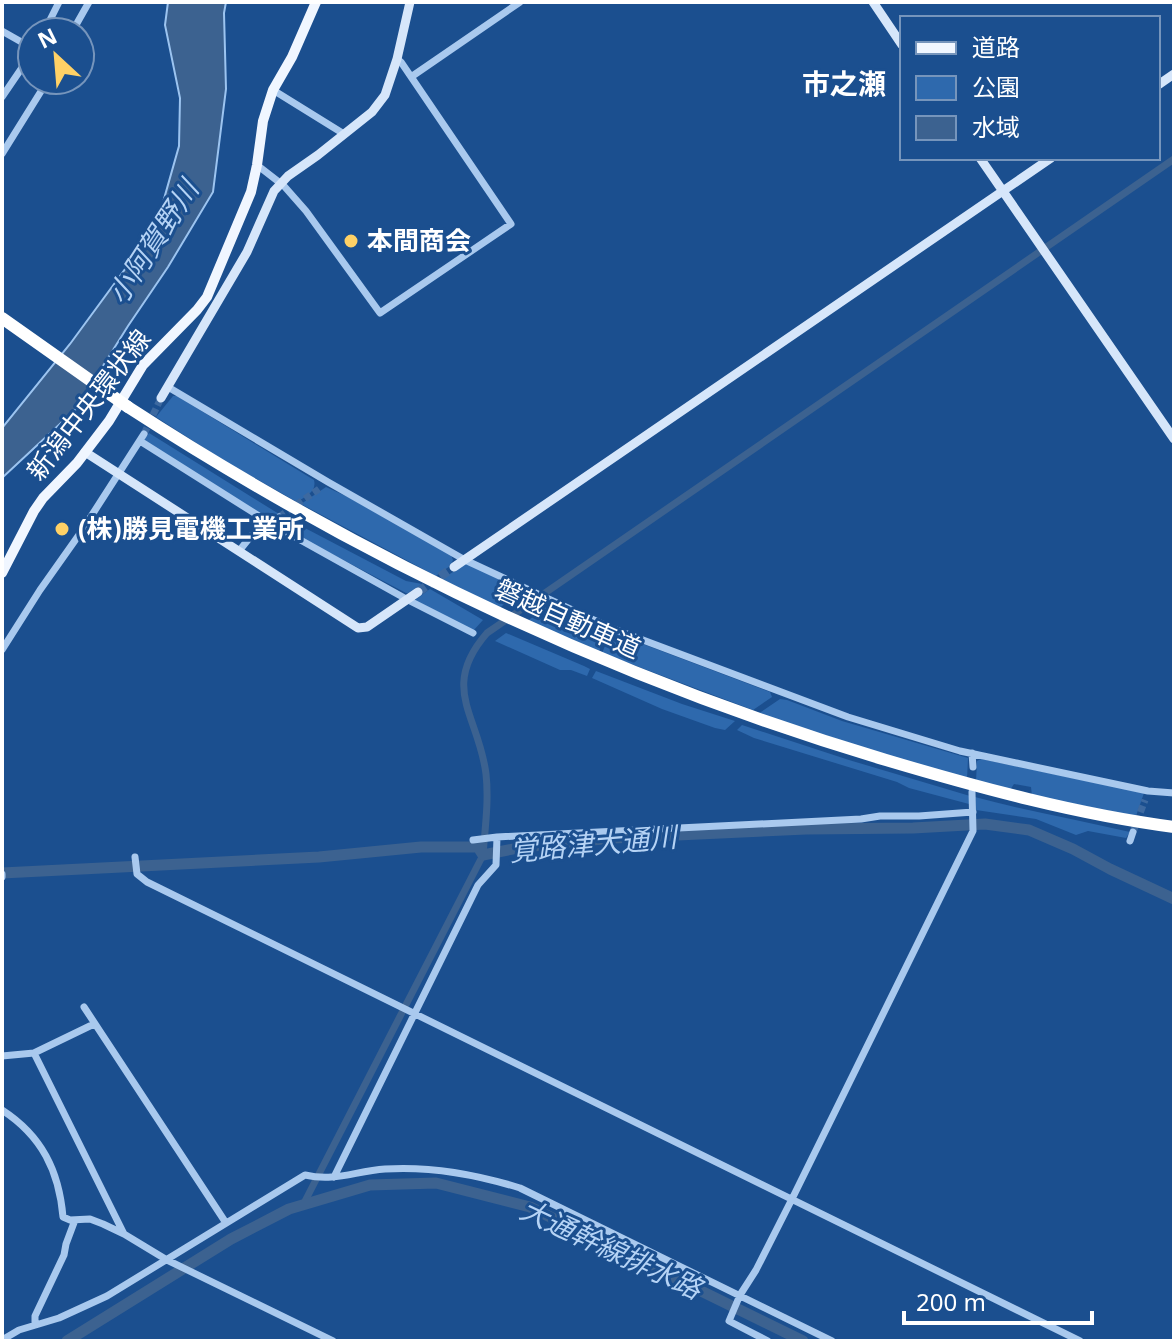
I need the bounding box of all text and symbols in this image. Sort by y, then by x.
north arrow [16,16,96,96]
legend [900,16,1160,160]
text: N [32,20,61,55]
text: 道路 [972,30,1020,63]
district label: 市之瀬 [802,64,886,102]
text: 公園 [972,70,1020,103]
text: 水域 [972,110,1020,143]
water label: 小阿賀野川 [98,170,208,311]
place label: 本間商会 [367,222,471,258]
marker: 本間商会 [342,232,360,250]
street label: 新潟中央環状線 [18,322,158,487]
place label: (株)勝見電機工業所 [78,510,304,546]
marker: (株)勝見電機工業所 [53,520,71,538]
street label: 磐越自動車道 [490,570,647,666]
water label: 覚路津大通川 [508,816,681,869]
water label: 大通幹線排水路 [515,1189,710,1308]
scale bar [904,1275,1092,1325]
text: 200 m [916,1285,986,1318]

